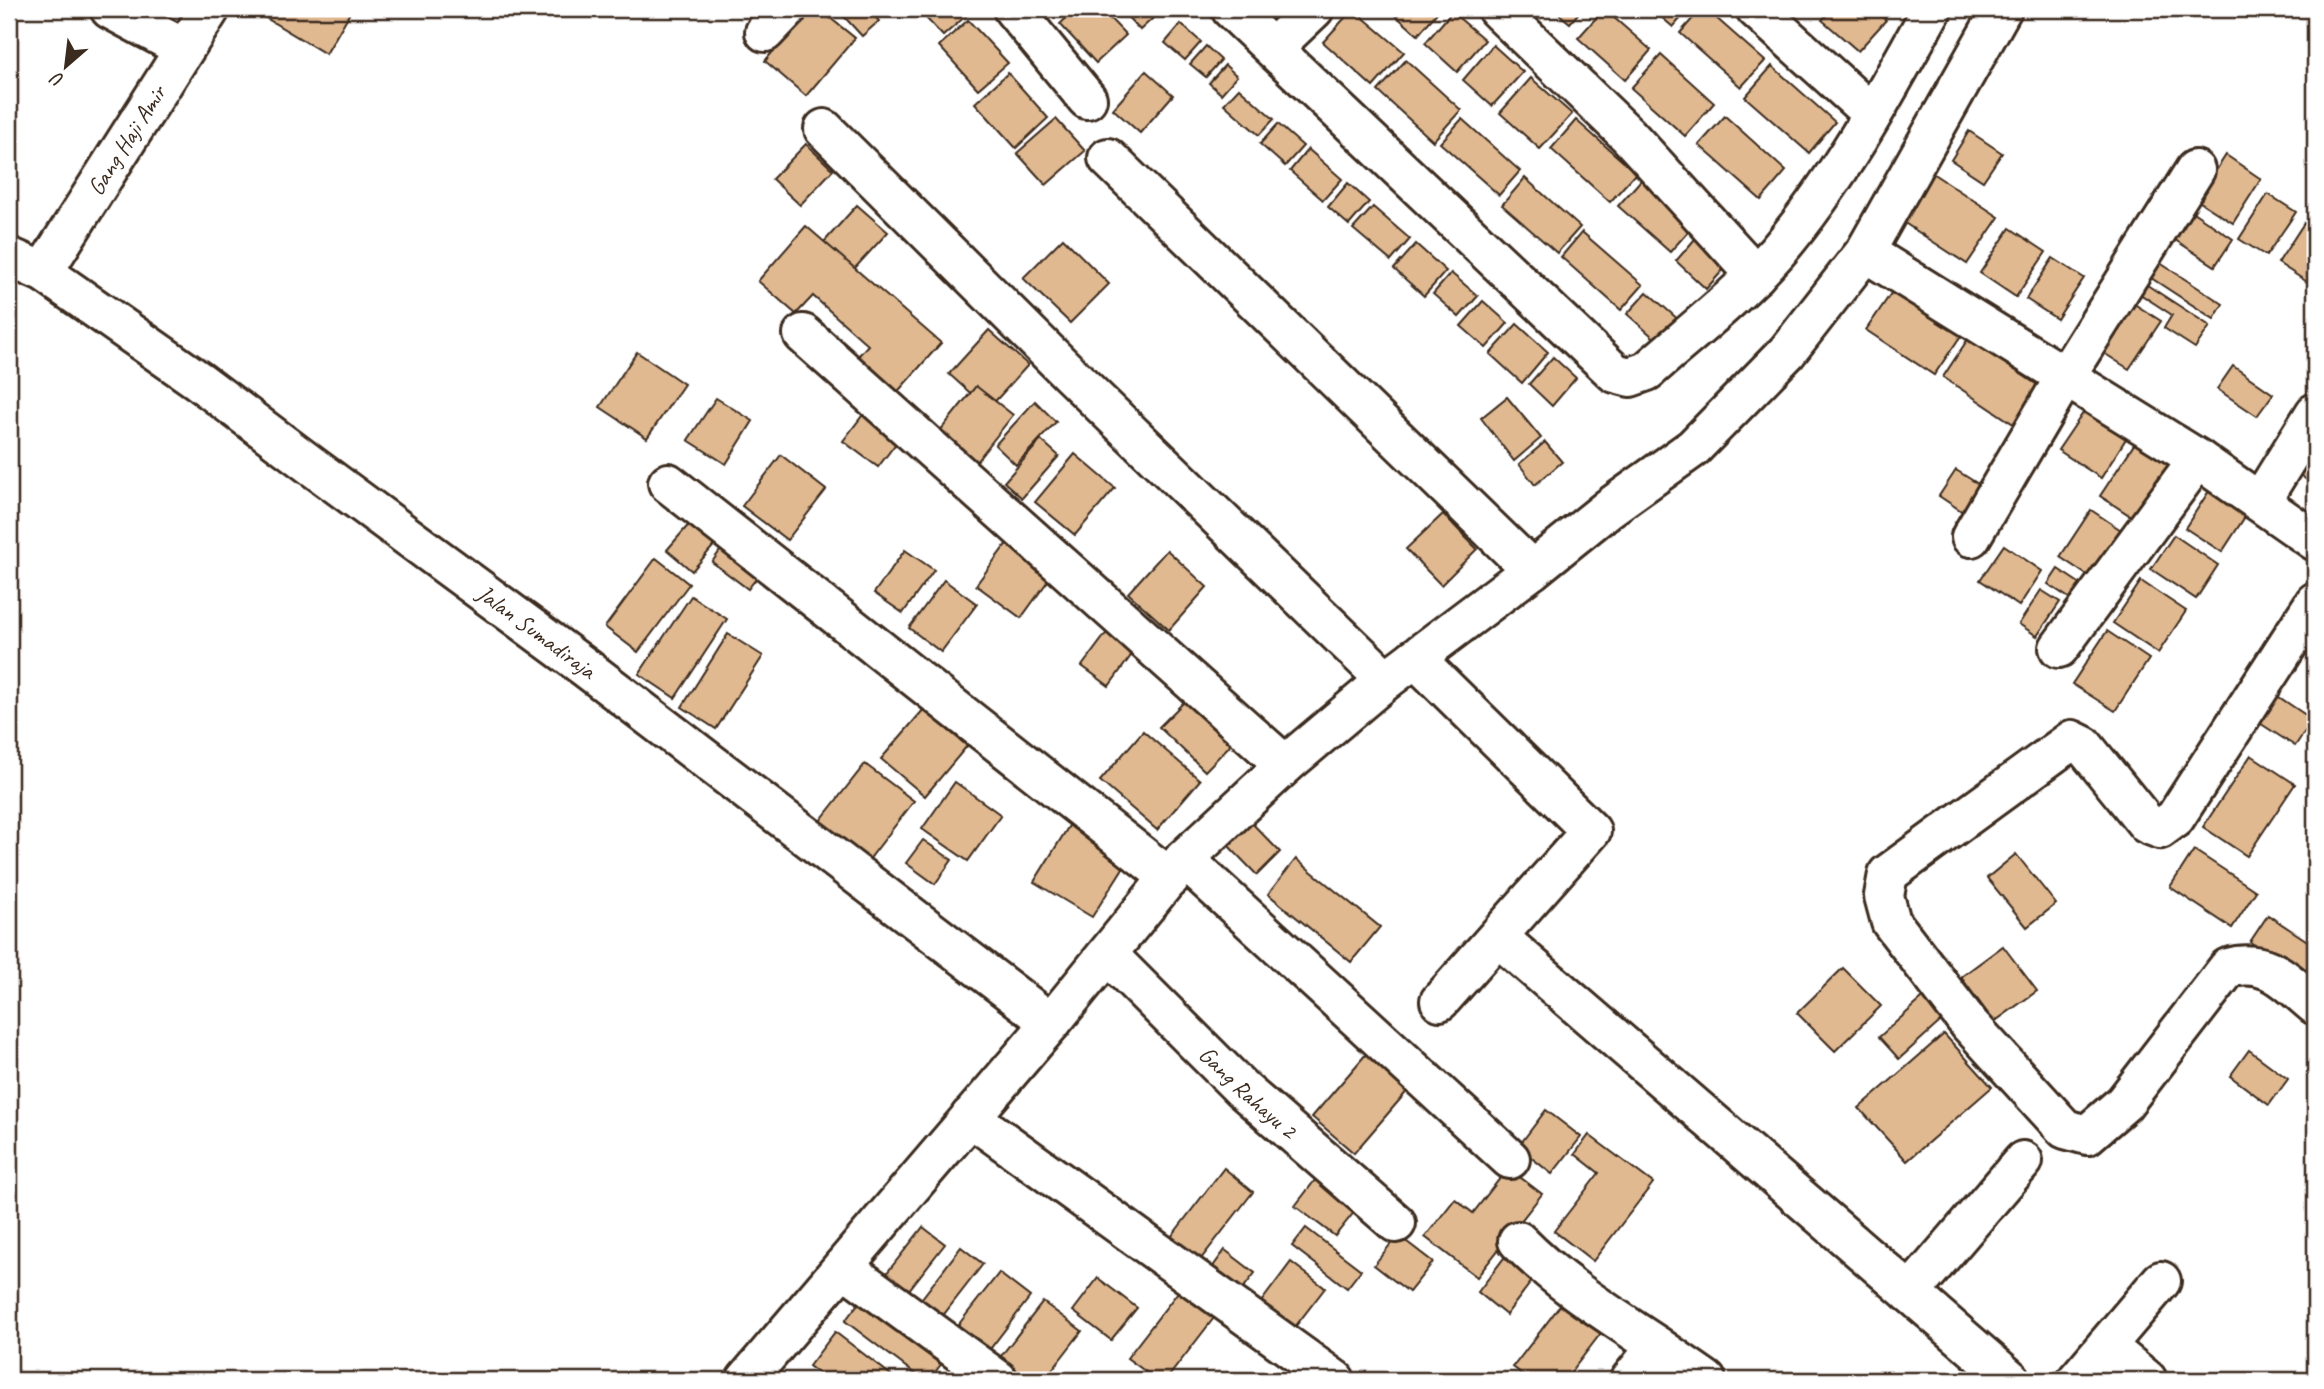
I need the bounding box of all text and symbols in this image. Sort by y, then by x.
north arrow [32,32,102,102]
text: U [45,66,68,93]
street label: Gang Haji Amir [81,78,174,201]
street label: Jalan Sumadiraja [471,577,603,686]
street label: Gang Rahayu 2 [1192,1039,1305,1146]

